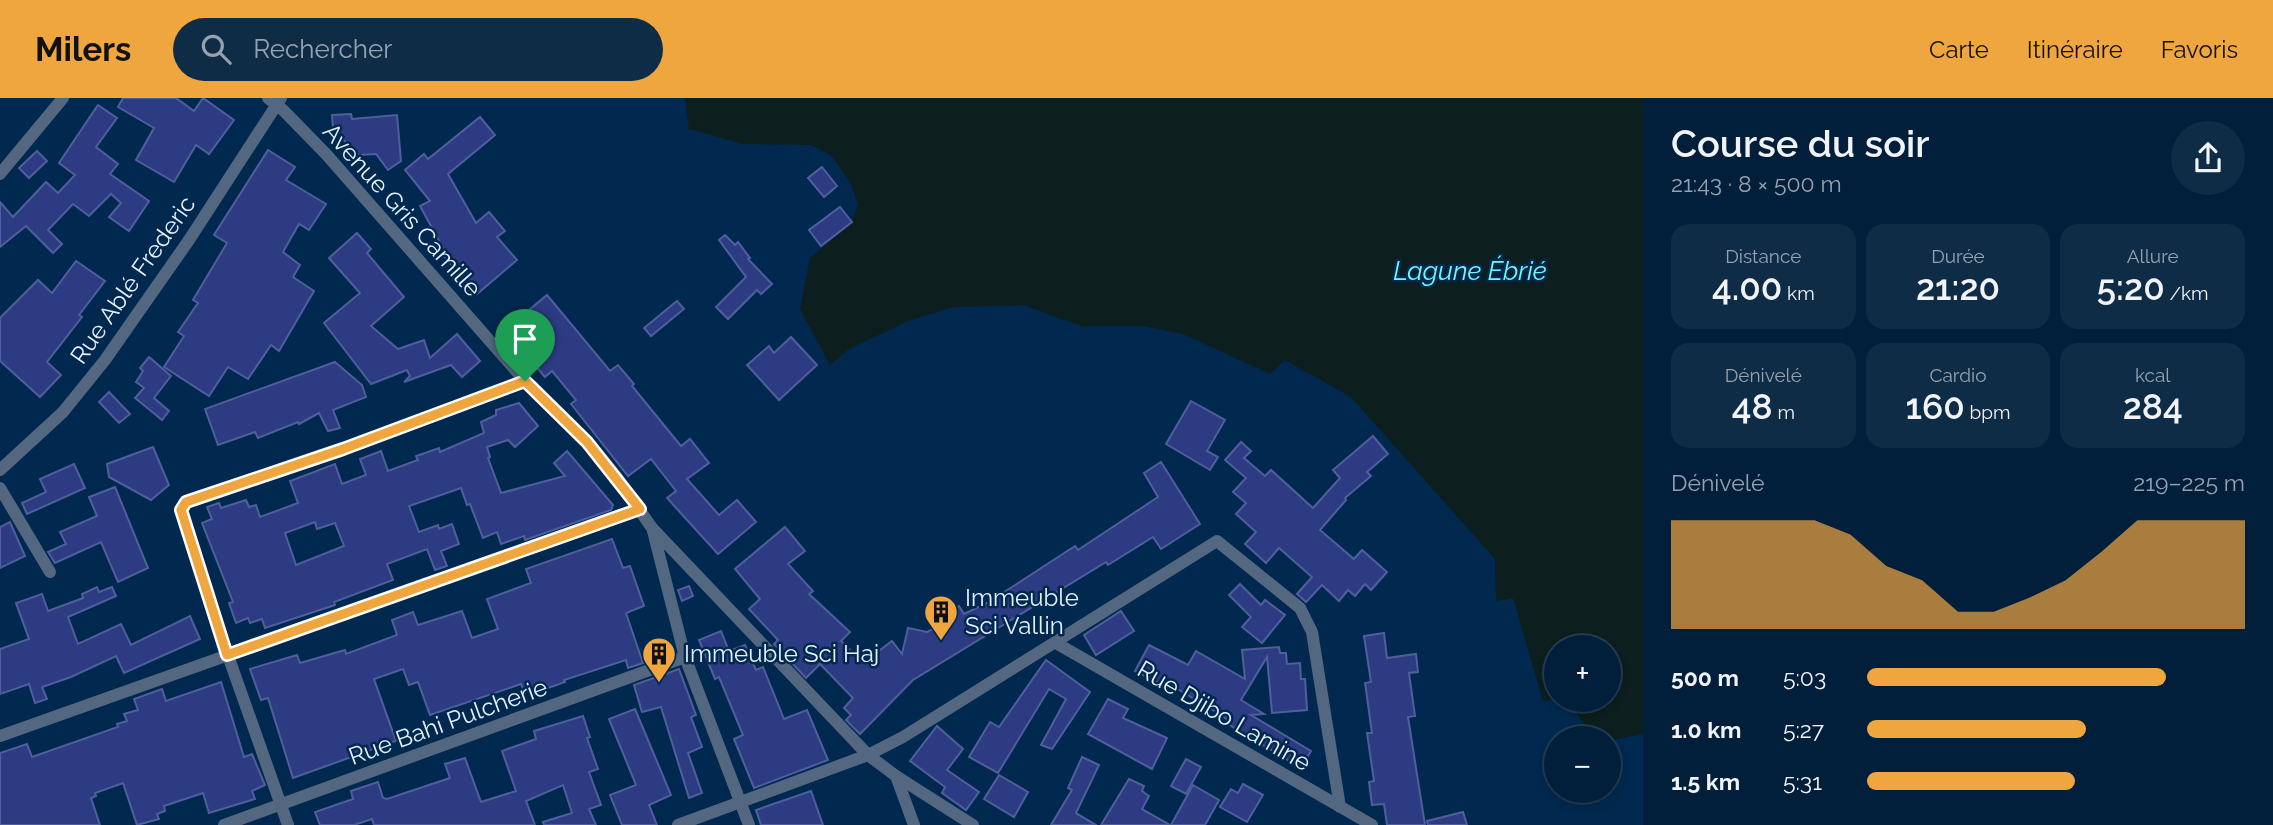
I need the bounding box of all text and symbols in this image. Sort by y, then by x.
search box [173,18,663,81]
text: Milers [35,30,131,69]
icon: search [197,30,235,68]
text: Rechercher [253,34,392,64]
text: Carte [1929,35,1989,64]
text: Itinéraire [2027,35,2123,64]
text: Favoris [2161,35,2238,64]
street label: Avenue Gris Camille [317,117,488,302]
text: Course du soir [1671,121,1930,166]
button: share [2171,121,2245,195]
text: 21:43 · 8 × 500 m [1671,170,1842,197]
street label: Rue Ablé Frederic [64,190,201,369]
text: Distance [1725,245,1801,267]
text: Durée [1931,245,1985,267]
text: Allure [2127,245,2179,267]
water label: Lagune Ébrié [1393,255,1547,286]
text: 4.00 [1712,267,1782,308]
text: 21:20 [1916,267,2000,308]
text: 5:20 [2097,267,2165,308]
text: km [1782,282,1815,304]
text: /km [2165,282,2208,304]
pin [495,309,555,381]
icon: arrive [506,320,544,358]
text: Dénivelé [1725,364,1802,386]
text: Cardio [1929,364,1987,386]
text: kcal [2135,364,2170,386]
text: 48 [1732,386,1773,427]
text: 160 [1905,386,1965,427]
text: 284 [2123,386,2183,427]
text: m [1773,401,1795,423]
text: bpm [1965,401,2010,423]
text: Dénivelé [1671,469,1764,496]
text: 219–225 m [2133,469,2245,496]
place label: Immeuble Sci Vallin [965,583,1079,640]
building icon: Immeuble Sci Vallin [922,593,960,642]
building icon: Immeuble Sci Haj [640,635,678,684]
map controls [1544,635,1621,803]
button: + [1544,635,1621,712]
place label: Immeuble Sci Haj [684,639,879,668]
street label: Rue Djibo Lamine [1132,654,1316,777]
text: 500 m [1671,664,1739,691]
text: 5:03 [1783,664,1826,691]
street label: Rue Bahi Pulcherie [345,672,551,771]
text: 1.0 km [1671,716,1741,743]
text: 5:27 [1783,716,1824,743]
button: − [1544,726,1621,803]
text: 1.5 km [1671,768,1740,795]
text: 5:31 [1783,768,1822,795]

